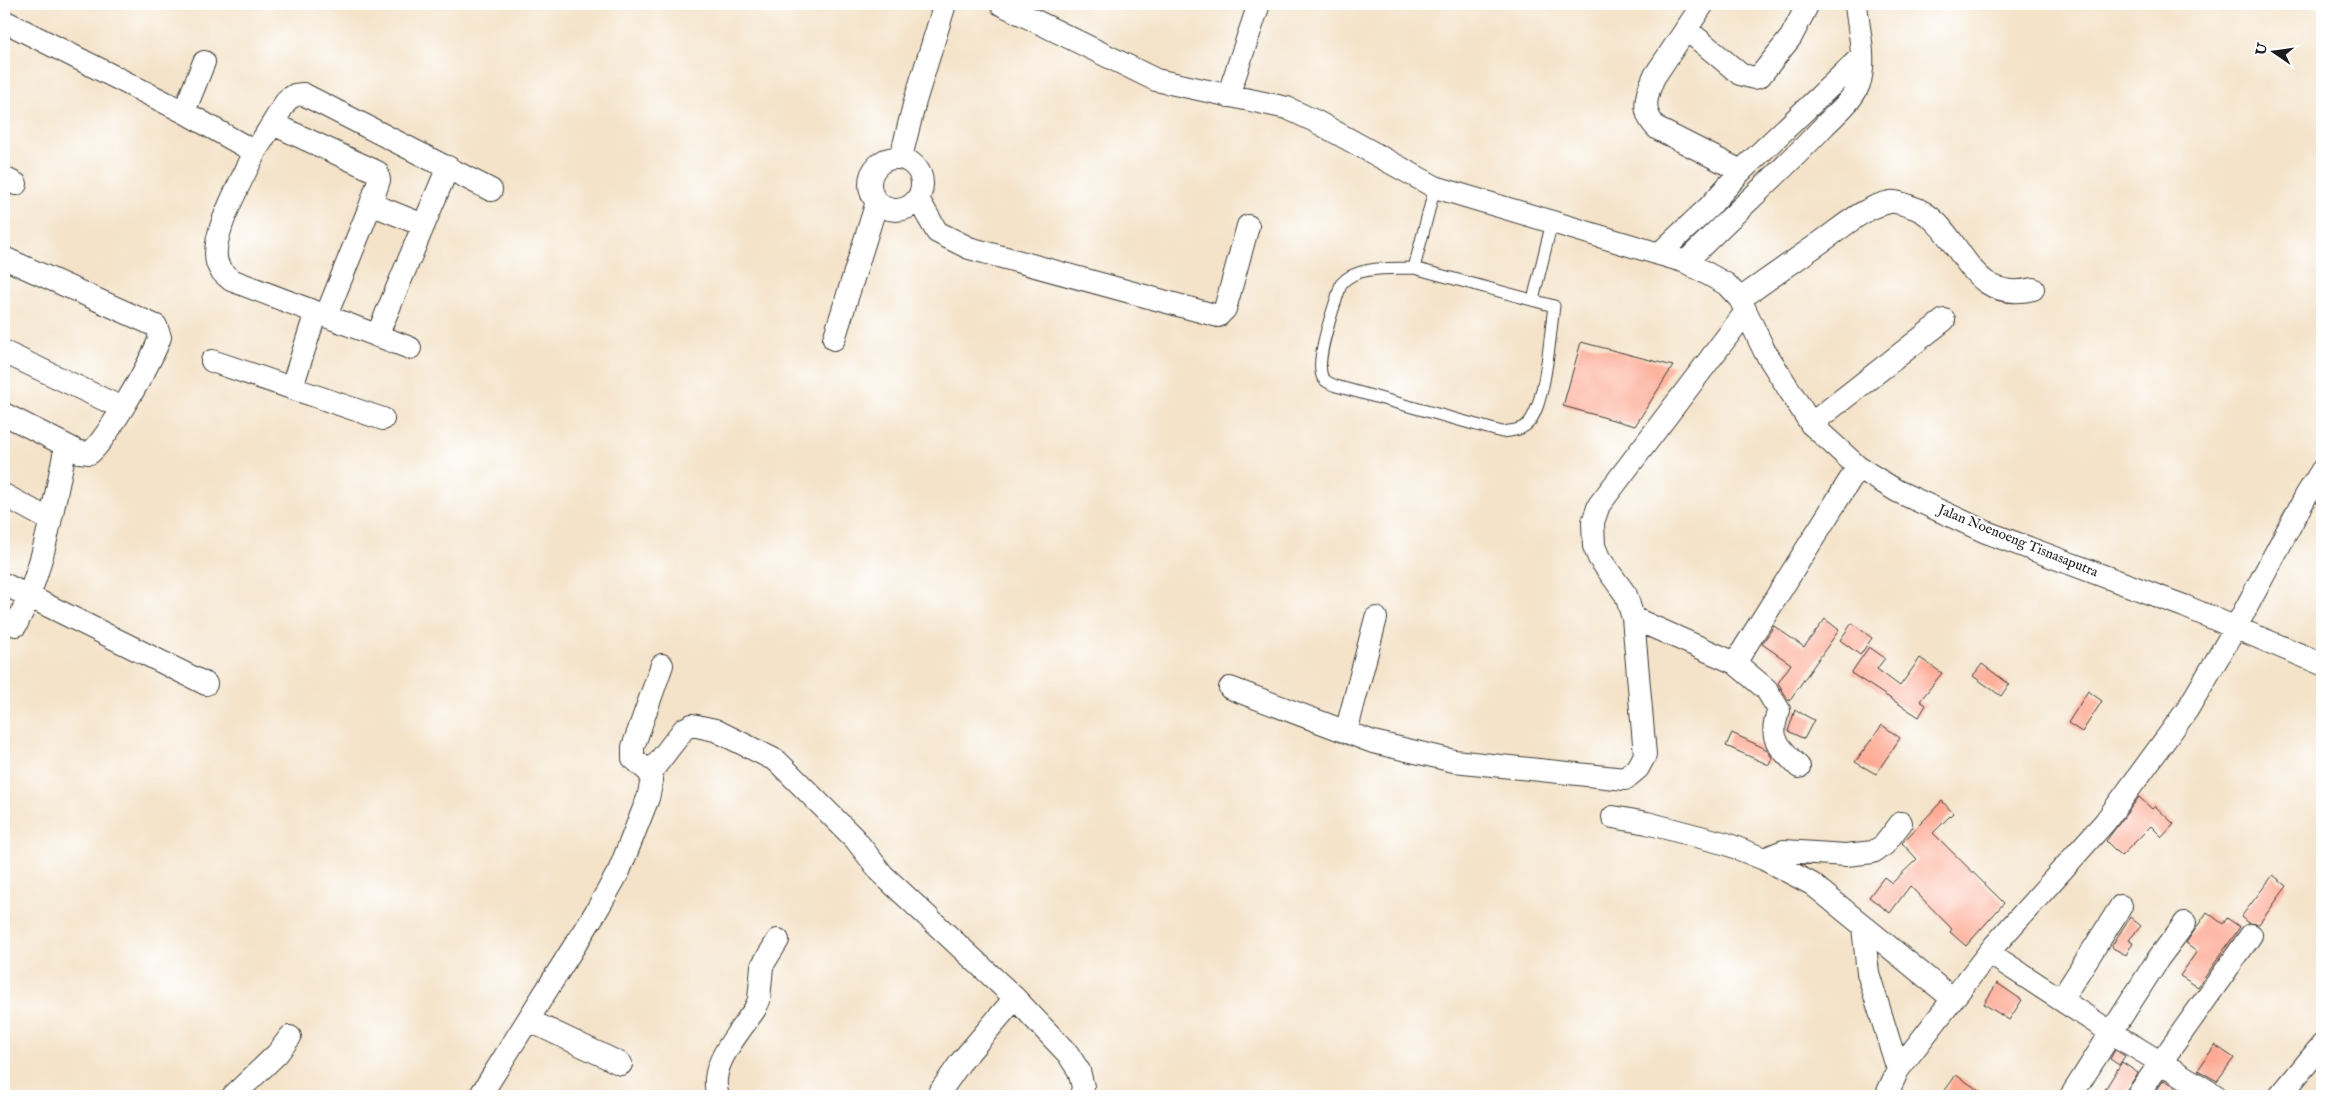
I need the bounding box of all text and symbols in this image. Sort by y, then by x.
north arrow [2248,28,2298,78]
text: U [2252,40,2273,58]
street label: Jalan Noenoeng Tisnasaputra [1933,500,2102,582]

